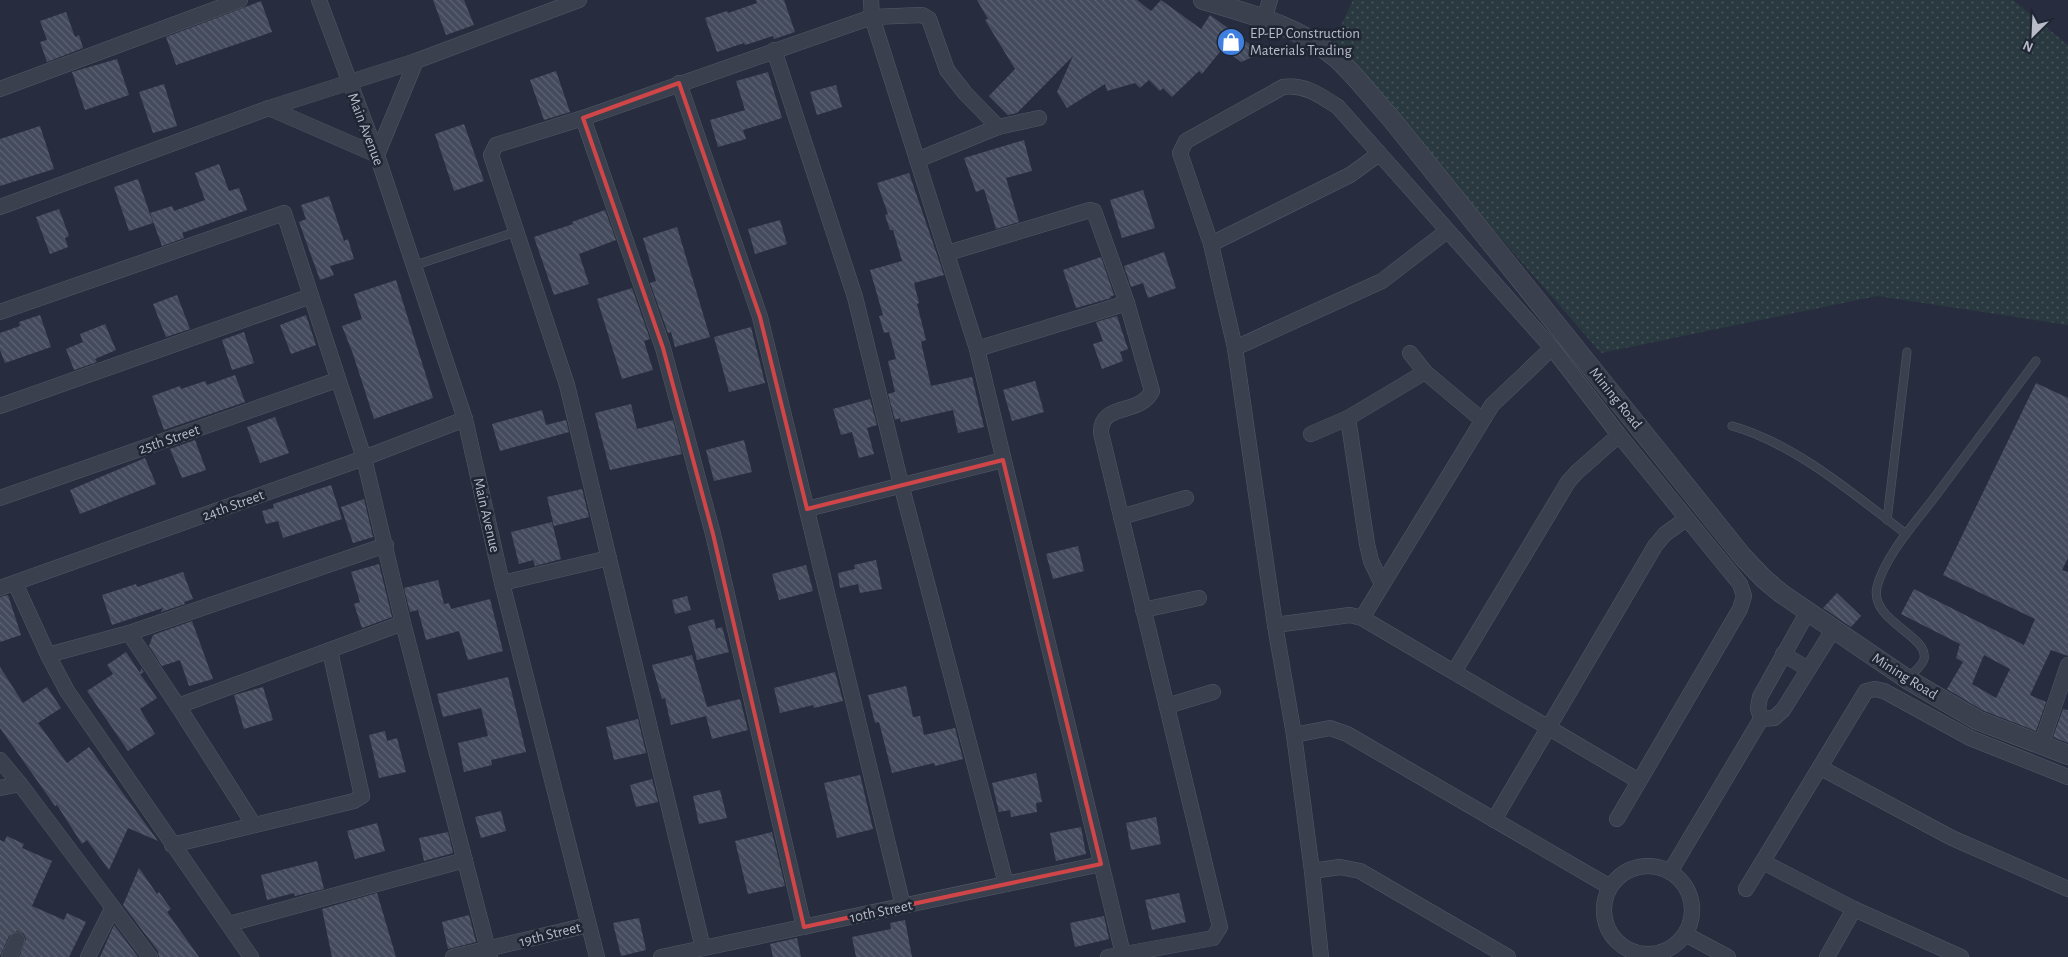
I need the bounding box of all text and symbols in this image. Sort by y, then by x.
north arrow [2008,10,2058,60]
place label: EP-EP Construction Materials Trading [1250,26,1360,58]
shop icon: EP-EP Construction Materials Trading [1216,27,1246,57]
text: N [2021,38,2035,54]
street label: Main Avenue [345,91,386,168]
street label: Mining Road [1586,365,1645,432]
street label: 25th Street [137,422,202,457]
street label: Main Avenue [471,476,502,554]
street label: 24th Street [200,487,266,524]
street label: Mining Road [1869,650,1940,703]
street label: 10th Street [849,898,914,925]
street label: 19th Street [518,920,582,949]

